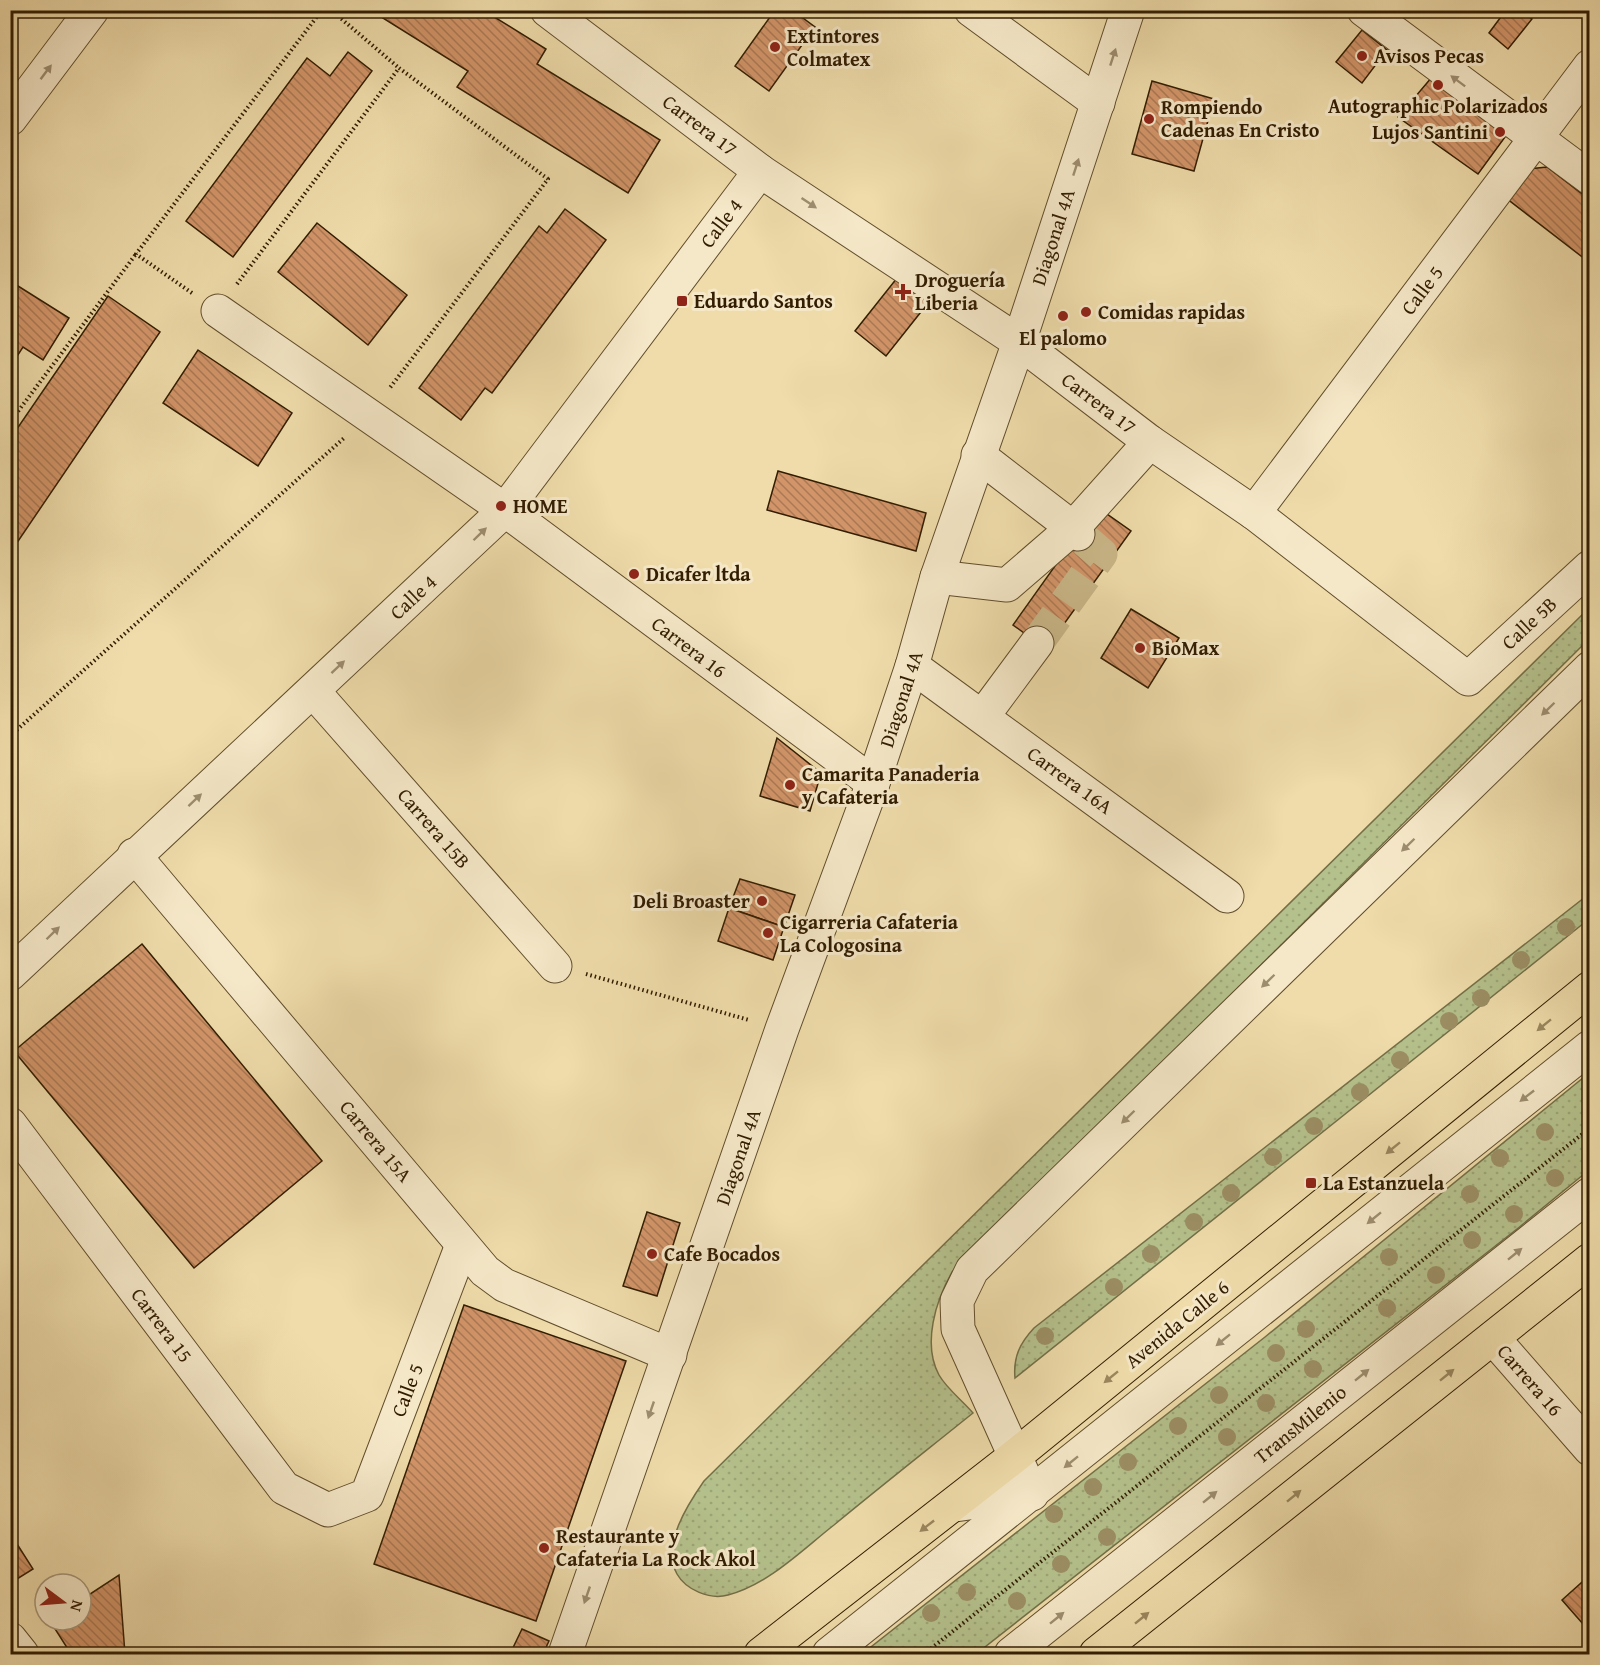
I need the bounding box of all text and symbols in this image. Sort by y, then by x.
place label: Extintores Colmatex [787,21,879,73]
marker: Extintores Colmatex [768,40,782,54]
place label: Avisos Pecas [1374,41,1484,70]
one-way arrow [1109,48,1118,66]
marker: Avisos Pecas [1355,49,1369,63]
one-way arrow [39,65,51,80]
one-way arrow [1451,75,1466,87]
marker: Autographic Polarizados [1431,78,1445,92]
street label: Carrera 17 [657,87,744,162]
place label: Autographic Polarizados [1328,91,1548,120]
place label: Rompiendo Cadenas En Cristo [1161,92,1320,144]
marker: Rompiendo Cadenas En Cristo [1142,112,1156,126]
place label: Lujos Santini [1372,117,1488,146]
marker: Lujos Santini [1493,125,1507,139]
one-way arrow [1072,158,1082,176]
street label: Diagonal 4A [1023,185,1082,289]
street label: Calle 4 [692,192,749,253]
one-way arrow [801,197,817,208]
street label: Calle 5 [1393,259,1450,320]
place label: Droguería Liberia [915,265,1006,317]
marker: Droguería Liberia [896,285,910,299]
place label: Eduardo Santos [694,286,833,315]
marker: Eduardo Santos [675,294,689,308]
place label: Comidas rapidas [1098,297,1245,326]
marker: Comidas rapidas [1079,305,1093,319]
marker: El palomo [1056,309,1070,323]
place label: El palomo [1019,323,1107,352]
street label: Carrera 17 [1056,365,1143,440]
place label: HOME [513,491,568,520]
marker: HOME [494,499,508,513]
one-way arrow [473,527,488,541]
place label: Dicafer ltda [646,559,751,588]
street label: Calle 4 [383,567,443,626]
marker: Dicafer ltda [627,567,641,581]
street label: Calle 5B [1495,589,1563,656]
street label: Carrera 16 [646,609,733,684]
place label: BioMax [1152,633,1220,662]
marker: BioMax [1133,641,1147,655]
street label: Diagonal 4A [871,647,930,751]
one-way arrow [331,661,345,675]
one-way arrow [1541,702,1555,716]
street label: Carrera 16A [1022,739,1119,820]
place label: Camarita Panaderia y Cafateria [801,759,980,811]
marker: Camarita Panaderia y Cafateria [783,778,797,792]
street label: Carrera 15B [391,781,478,874]
one-way arrow [187,793,201,807]
one-way arrow [1400,838,1415,852]
place label: Deli Broaster [633,886,750,915]
marker: Deli Broaster [755,894,769,908]
place label: Cigarreria Cafateria La Cologosina [780,907,959,959]
marker: Cigarreria Cafateria La Cologosina [761,926,775,940]
one-way arrow [45,927,59,941]
one-way arrow [1260,974,1275,988]
one-way arrow [1537,1018,1552,1031]
one-way arrow [1519,1090,1535,1103]
street label: Carrera 15A [333,1093,419,1188]
street label: Diagonal 4A [708,1105,767,1209]
one-way arrow [1121,1110,1136,1124]
one-way arrow [1385,1142,1401,1155]
place label: La Estanzuela [1323,1168,1445,1197]
marker: La Estanzuela [1304,1176,1318,1190]
one-way arrow [1367,1211,1382,1223]
place label: Cafe Bocados [664,1239,780,1268]
marker: Cafe Bocados [645,1247,659,1261]
one-way arrow [1507,1247,1523,1260]
street label: Avenida Calle 6 [1118,1273,1235,1375]
street label: Carrera 15 [125,1281,200,1368]
one-way arrow [1215,1334,1230,1346]
street label: Carrera 16 [1491,1337,1570,1422]
street label: Calle 5 [383,1359,430,1421]
one-way arrow [1354,1369,1370,1382]
one-way arrow [1439,1369,1454,1382]
one-way arrow [1104,1371,1119,1383]
street label: TransMilenio [1247,1377,1352,1470]
one-way arrow [646,1401,655,1419]
one-way arrow [1063,1456,1078,1468]
one-way arrow [1202,1491,1217,1503]
one-way arrow [1287,1491,1302,1503]
one-way arrow [919,1520,935,1532]
place label: Restaurante y Cafateria La Rock Akol [556,1521,756,1573]
marker: Restaurante y Cafateria La Rock Akol [537,1541,551,1555]
north arrow [33,1572,93,1632]
one-way arrow [582,1586,592,1604]
text: N [64,1598,90,1615]
one-way arrow [1049,1612,1065,1625]
one-way arrow [1134,1612,1149,1625]

